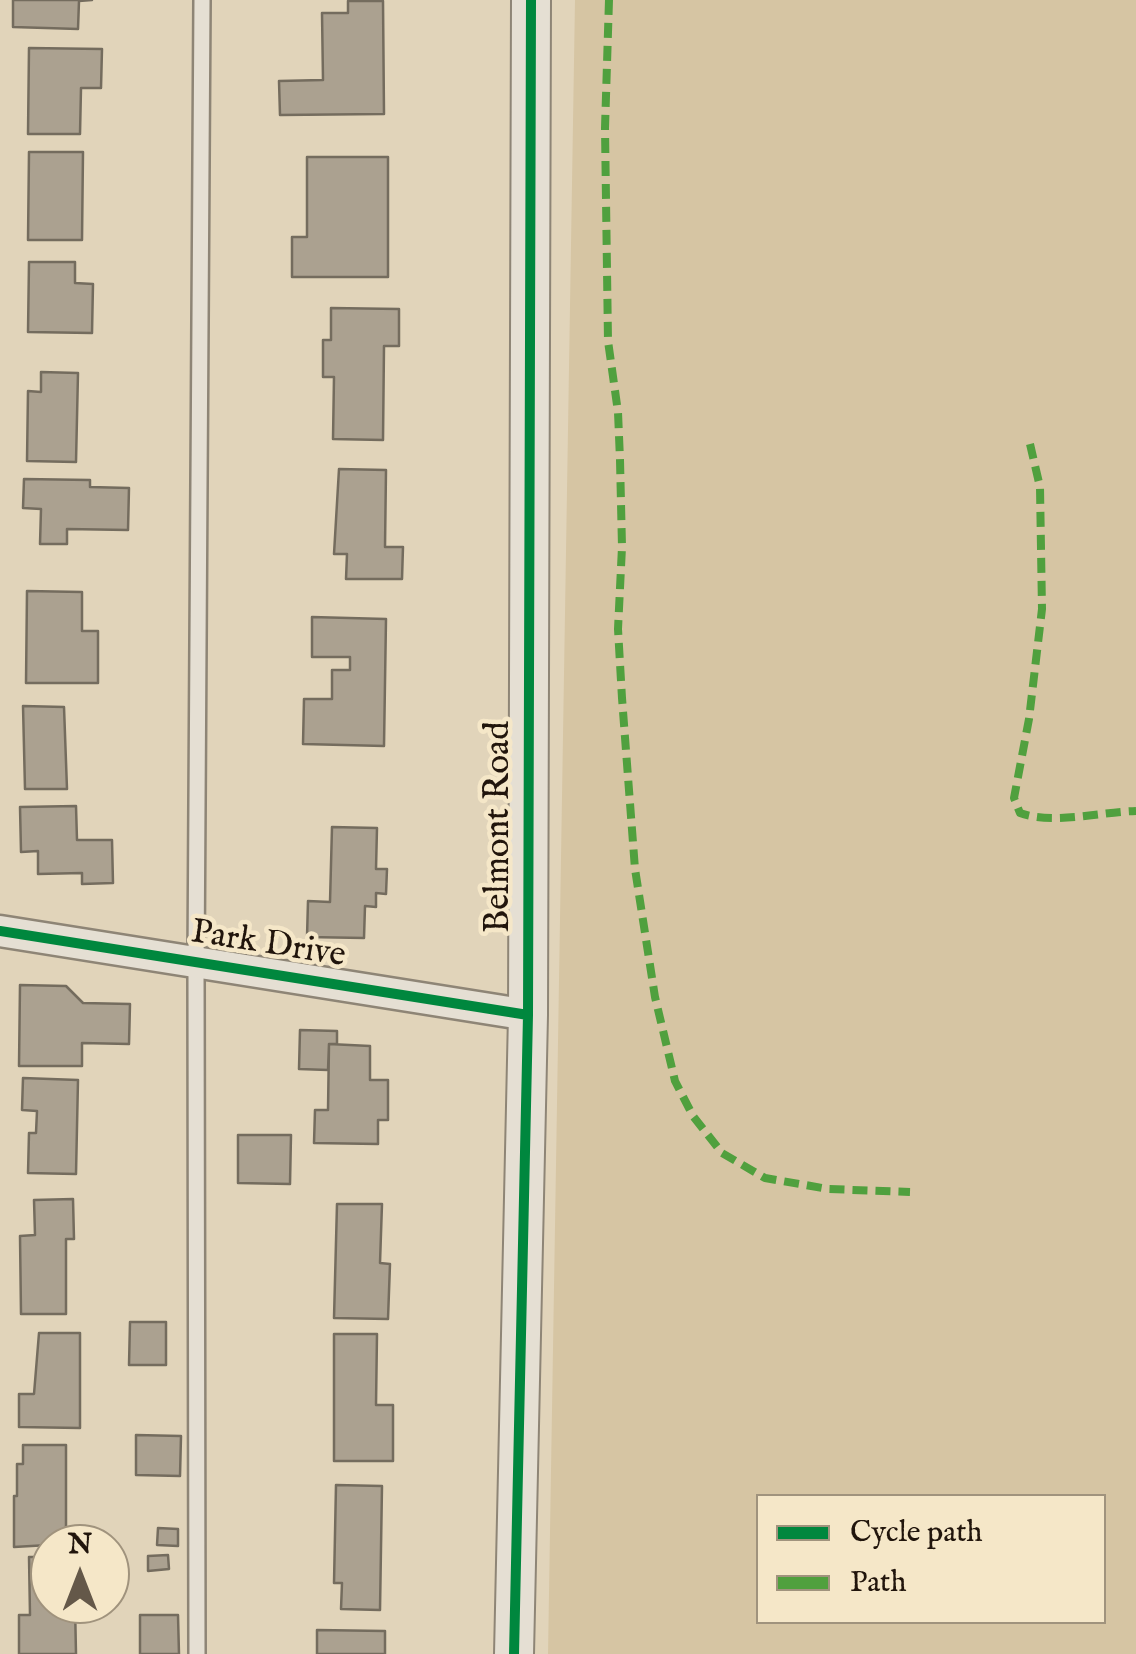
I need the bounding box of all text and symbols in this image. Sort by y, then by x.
street label: Belmont Road [480,721,522,933]
street label: Park Drive [188,913,348,979]
legend [756,1494,1106,1624]
text: Cycle path [850,1514,983,1552]
north arrow [30,1524,130,1624]
text: N [68,1528,92,1563]
text: Path [850,1564,906,1602]

